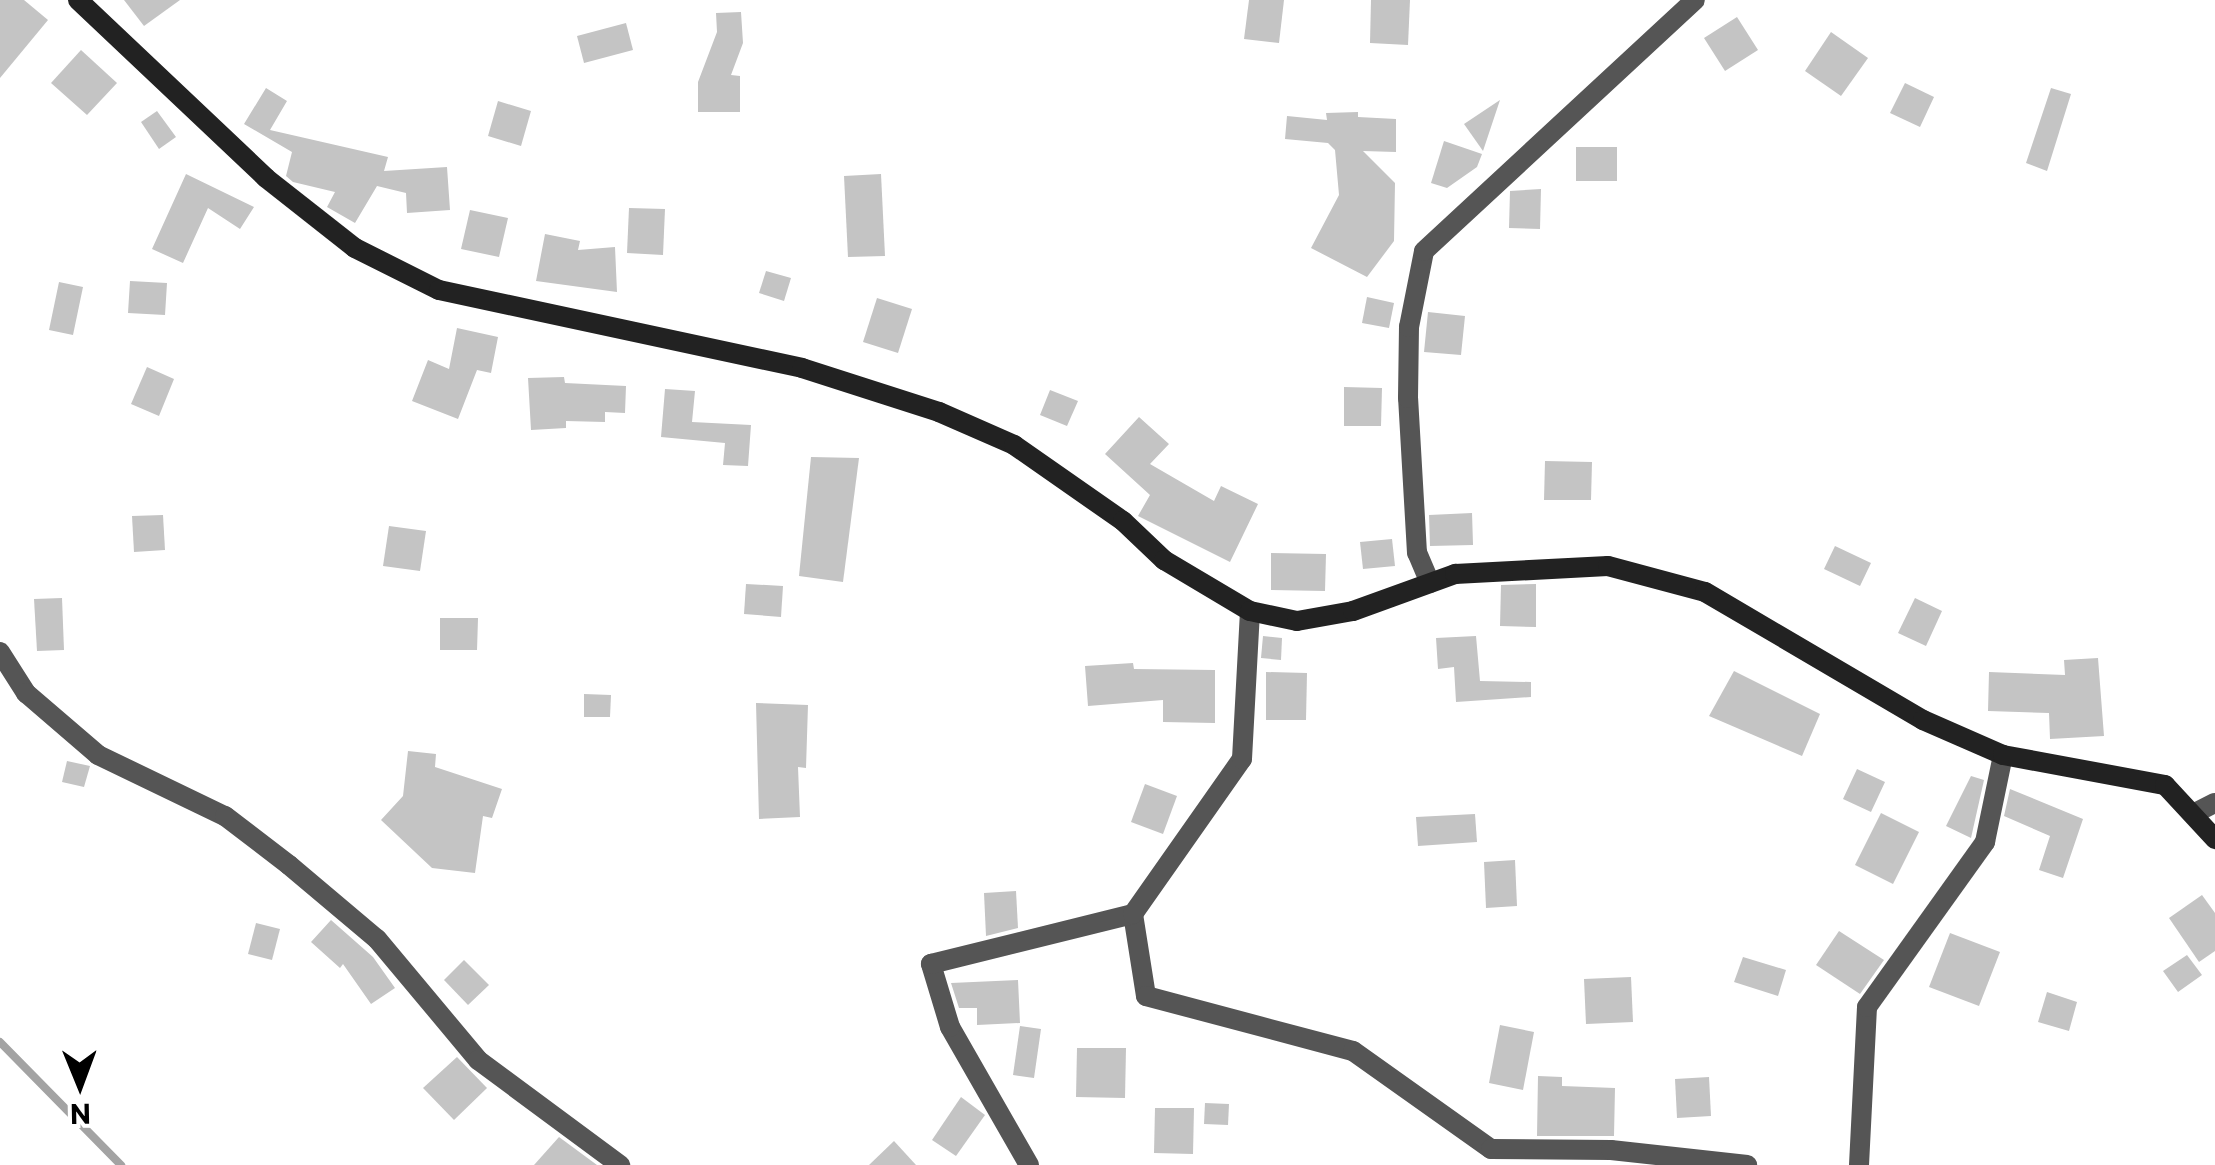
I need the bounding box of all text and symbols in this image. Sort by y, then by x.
north arrow [30,1035,130,1135]
text: N [70,1098,91,1132]

